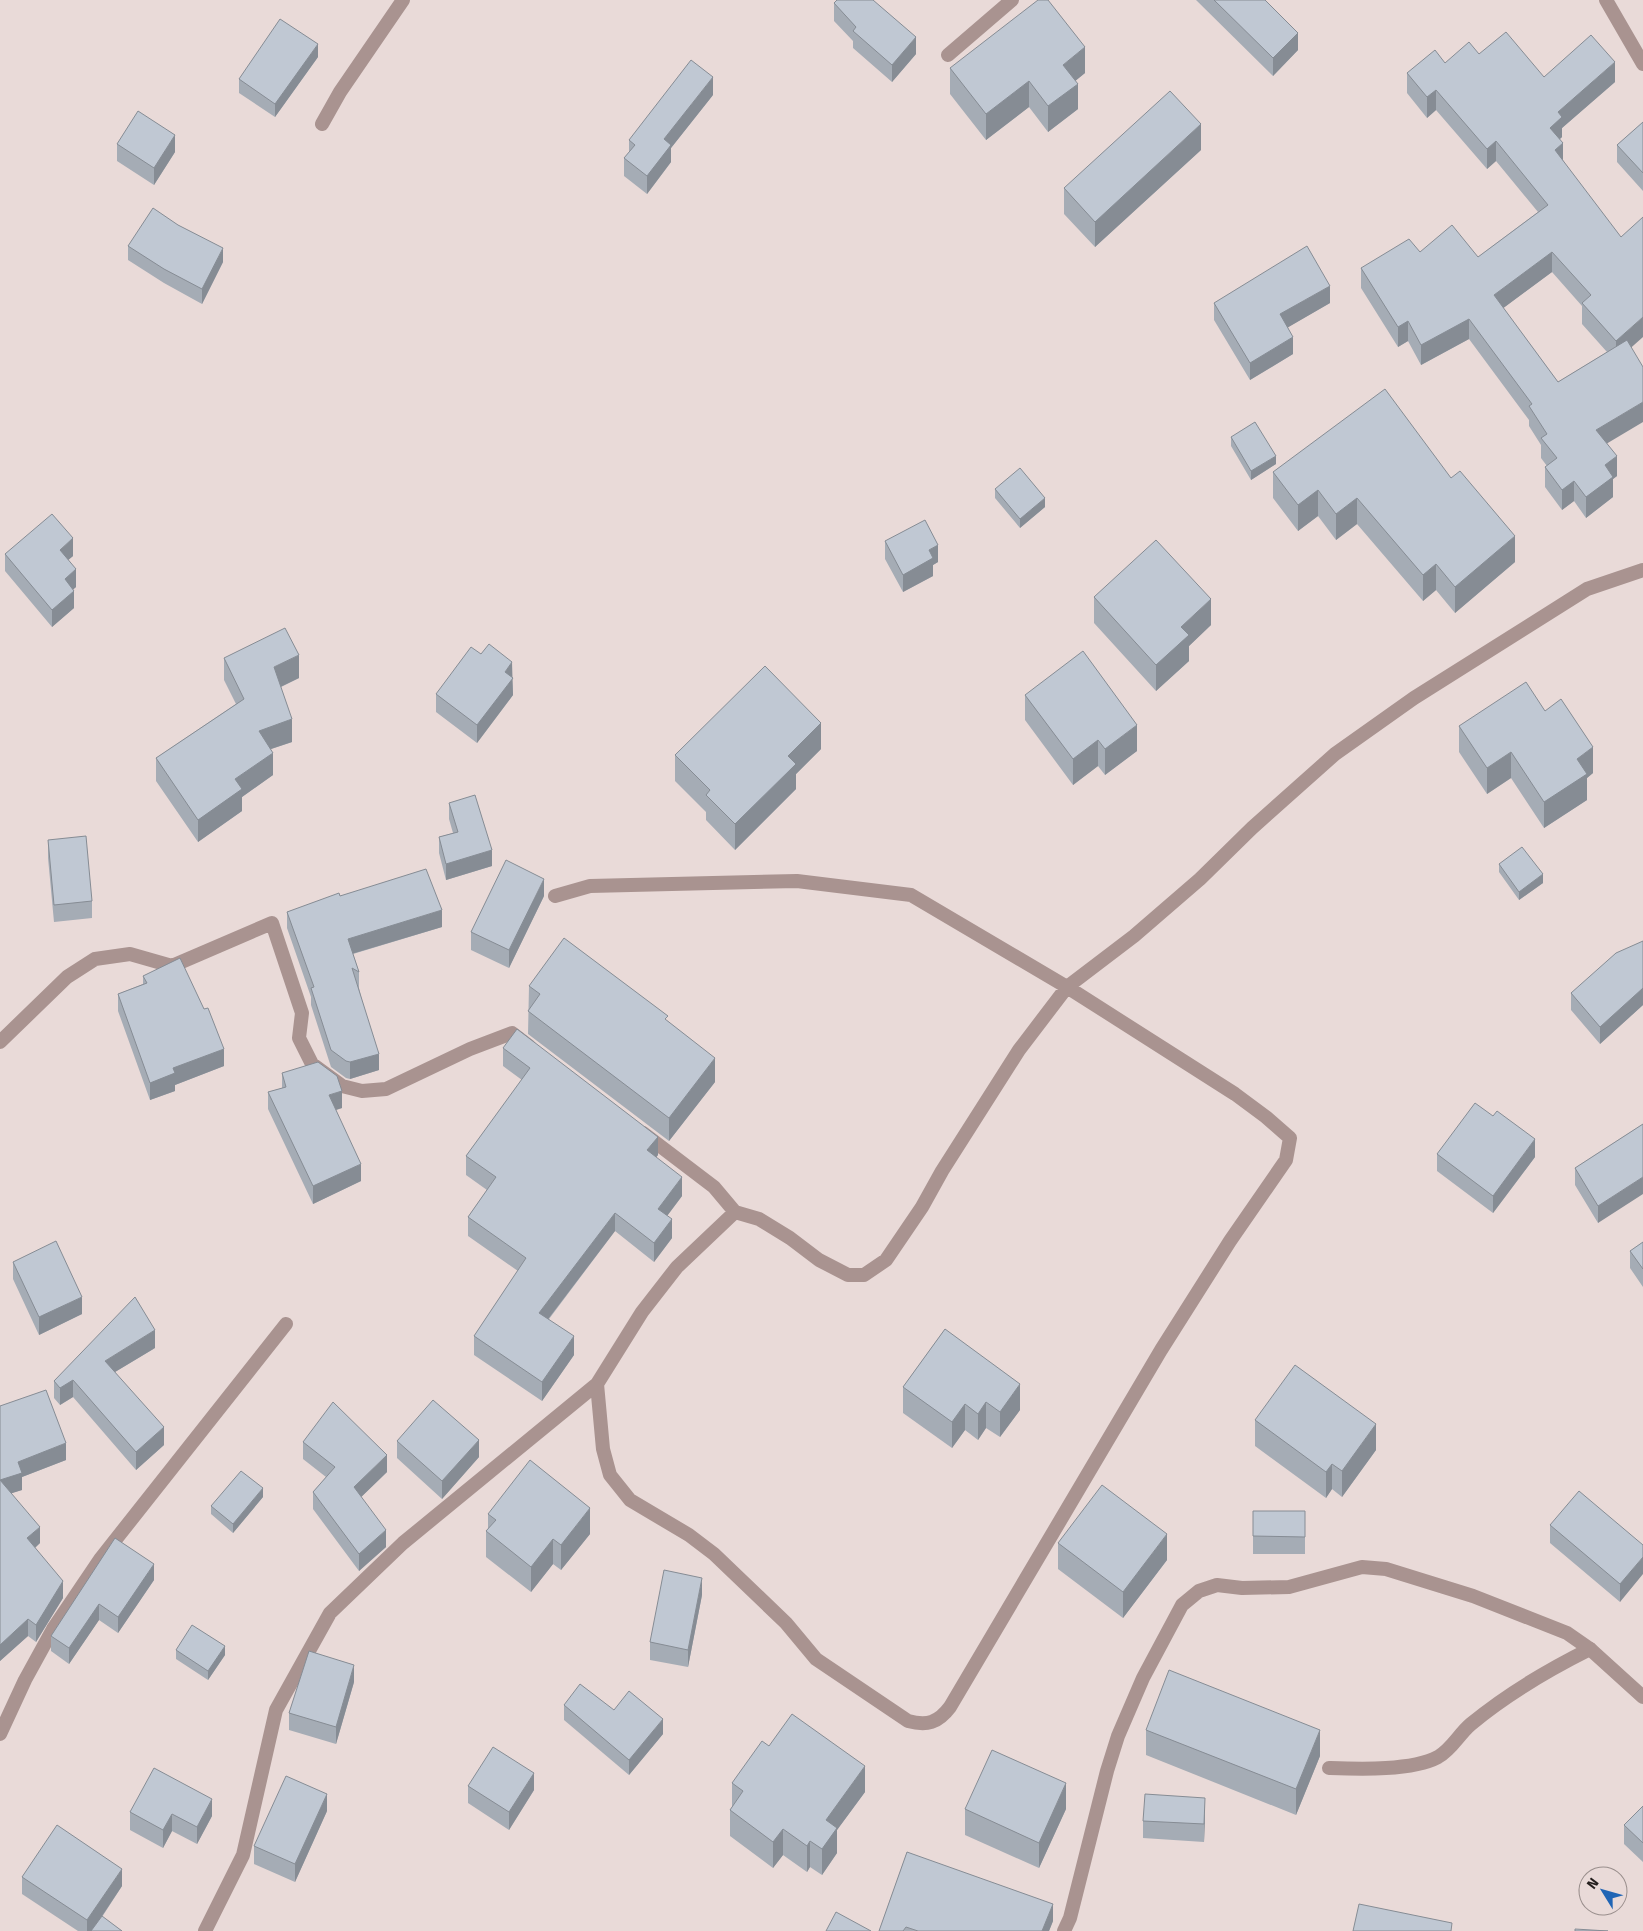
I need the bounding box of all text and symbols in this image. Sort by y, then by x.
north arrow [1578,1866,1628,1916]
text: N [1583,1875,1603,1892]

